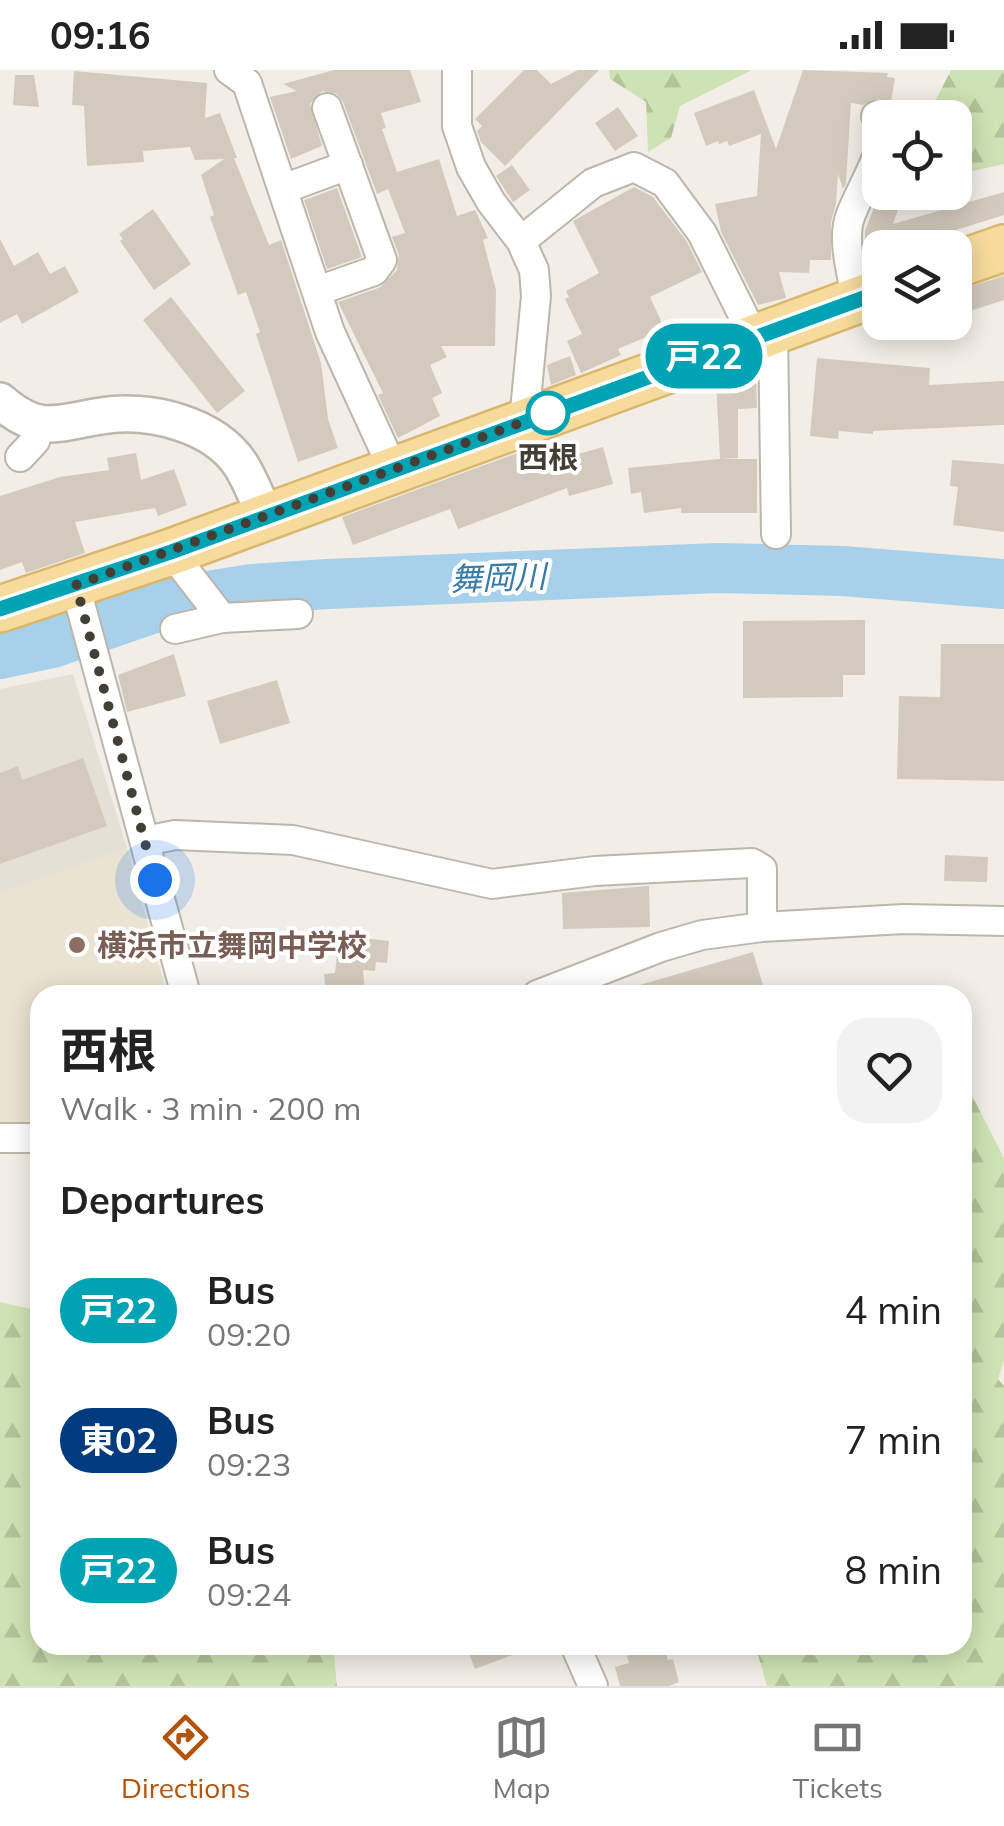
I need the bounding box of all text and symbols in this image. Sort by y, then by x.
text: 09:16 [50,11,151,59]
map controls [862,100,972,340]
button: locate [862,100,972,210]
button: layers [862,230,972,340]
line badge: 戸22 [646,324,762,388]
text: 戸22 [665,334,743,378]
marker: 西根 [527,392,569,434]
place label: 西根 [518,438,578,476]
water label: 舞岡川 [449,555,550,599]
your location [130,855,180,905]
place label: 横浜市立舞岡中学校 [97,926,367,964]
marker: 横浜市立舞岡中学校 [66,934,88,956]
button: heart [837,1018,942,1123]
text: 西根 [60,1020,156,1080]
text: Walk · 3 min · 200 m [60,1088,361,1128]
text: Departures [60,1176,264,1224]
text: Bus [207,1266,275,1314]
text: 4 min [845,1286,942,1334]
text: 戸22 [80,1288,157,1332]
text: 09:20 [207,1314,291,1354]
text: Bus [207,1396,275,1444]
text: 7 min [845,1416,942,1464]
text: 東02 [80,1418,157,1462]
text: 09:23 [207,1444,291,1484]
text: Bus [207,1526,275,1574]
text: 8 min [845,1546,942,1594]
text: 戸22 [80,1548,157,1592]
text: 09:24 [207,1574,291,1614]
tab: Directions [121,1710,251,1805]
tab: Map [493,1710,550,1805]
tab: Tickets [792,1710,883,1805]

